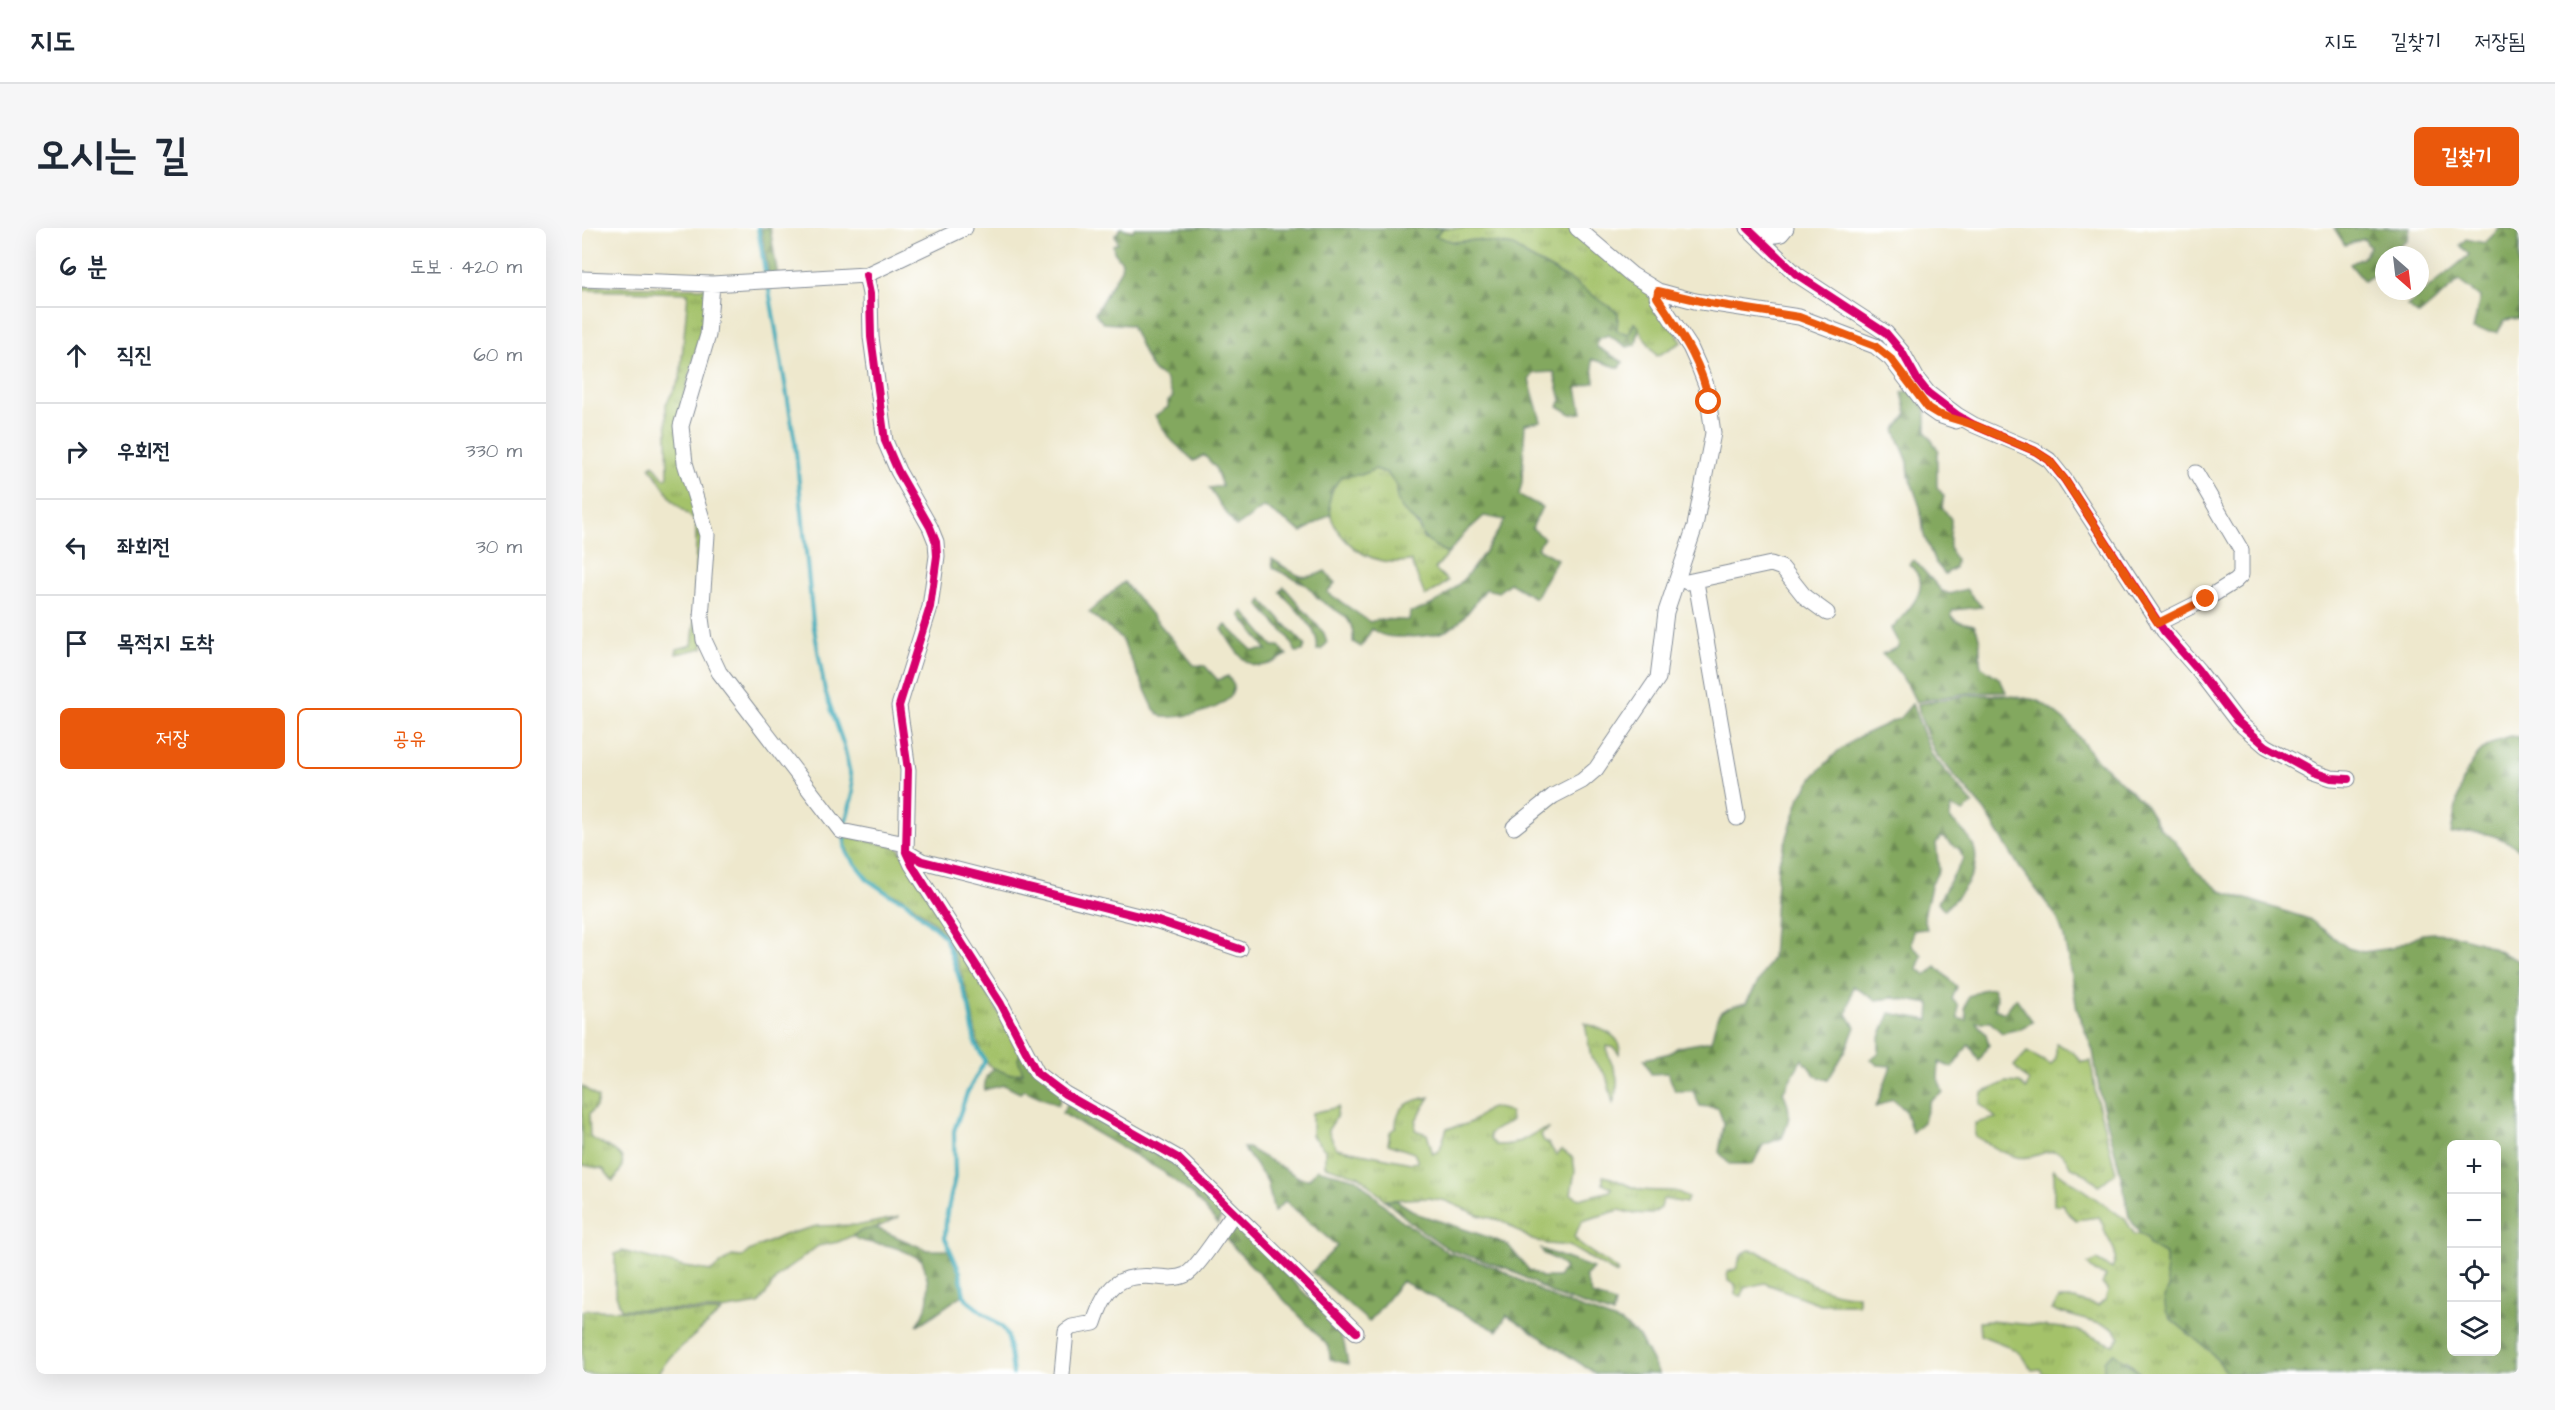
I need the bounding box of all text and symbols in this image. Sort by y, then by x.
text: 지도 [30,22,75,61]
text: 지도 [2324,27,2358,56]
text: 길찾기 [2391,27,2441,56]
text: 저장됨 [2474,27,2525,56]
text: 오시는 길 [36,127,188,185]
button: 길찾기 [2414,127,2519,186]
north arrow [2375,246,2429,300]
text: 6 분 [60,249,108,285]
text: 도보 · 420 m [410,253,522,281]
icon: ahead [60,339,93,372]
text: 직진 [117,340,152,371]
text: 60 m [473,341,522,369]
route start [1695,388,1721,414]
icon: right [60,435,93,468]
text: 우회전 [117,436,170,467]
text: 330 m [465,437,522,465]
icon: left [60,531,93,564]
text: 좌회전 [117,532,170,563]
text: 30 m [476,533,522,561]
route end [2192,585,2218,611]
icon: arrive [60,627,93,660]
text: 목적지 도착 [117,628,214,659]
button: 저장 [60,708,285,769]
button: 공유 [297,708,522,769]
map controls [2447,1140,2501,1356]
button: + [2447,1140,2501,1194]
button: − [2447,1194,2501,1248]
button: locate [2447,1248,2501,1302]
button: layers [2447,1302,2501,1356]

